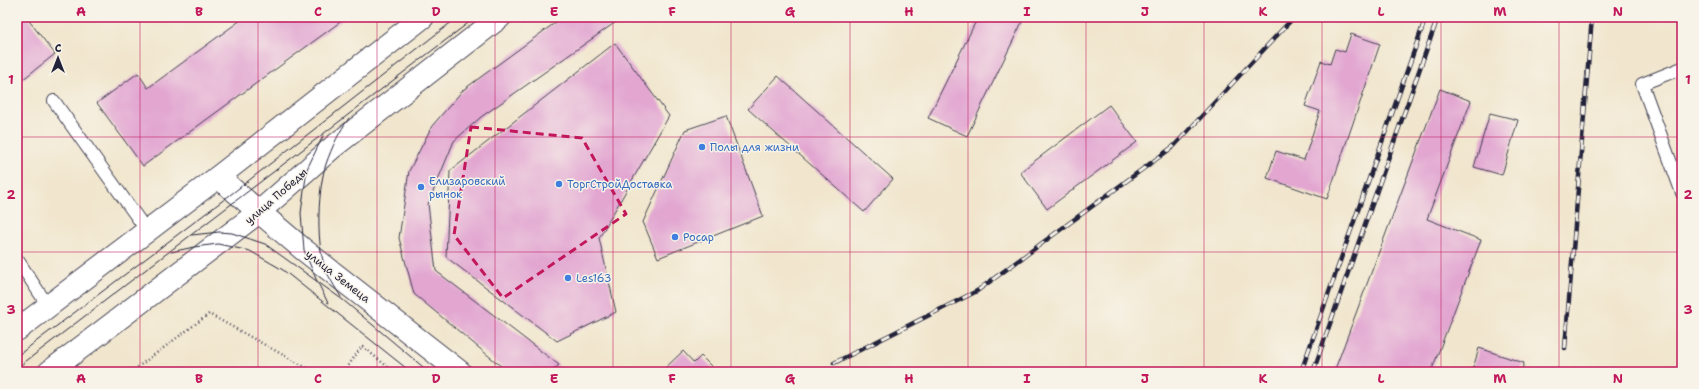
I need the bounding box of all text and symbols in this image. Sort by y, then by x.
text: A [76,3,86,20]
text: B [195,3,203,20]
text: C [314,3,322,20]
text: D [431,3,441,20]
text: E [550,3,559,20]
text: F [668,3,676,20]
text: G [785,3,796,20]
text: H [904,3,914,20]
text: I [1023,3,1031,20]
text: J [1141,3,1149,20]
text: K [1259,3,1268,20]
text: L [1377,3,1385,20]
text: M [1493,3,1507,20]
text: N [1613,3,1623,20]
north arrow [38,38,78,78]
text: С [55,41,62,56]
text: 1 [8,71,14,88]
text: 1 [1685,71,1691,88]
place label: Полы для жизни [710,140,799,155]
marker: Полы для жизни [697,142,707,152]
street label: улица Победы [242,165,311,228]
place label: Елизаровский рынок [429,174,505,202]
place label: ТоргСтройДоставка [567,177,672,192]
marker: ТоргСтройДоставка [554,179,564,189]
marker: Елизаровский рынок [416,182,426,192]
text: 2 [6,186,16,203]
text: 2 [1683,186,1693,203]
place label: Росар [683,230,714,245]
marker: Росар [670,232,680,242]
street label: улица Земеца [302,246,373,306]
place label: Les163 [576,271,611,286]
marker: Les163 [563,273,573,283]
text: 3 [6,301,16,318]
text: 3 [1683,301,1693,318]
text: A [76,370,86,387]
text: B [195,370,203,387]
text: C [314,370,322,387]
text: D [431,370,441,387]
text: E [550,370,559,387]
text: F [668,370,676,387]
text: G [785,370,796,387]
text: H [904,370,914,387]
text: I [1023,370,1031,387]
text: J [1141,370,1149,387]
text: K [1259,370,1268,387]
text: L [1377,370,1385,387]
text: M [1493,370,1507,387]
text: N [1613,370,1623,387]

